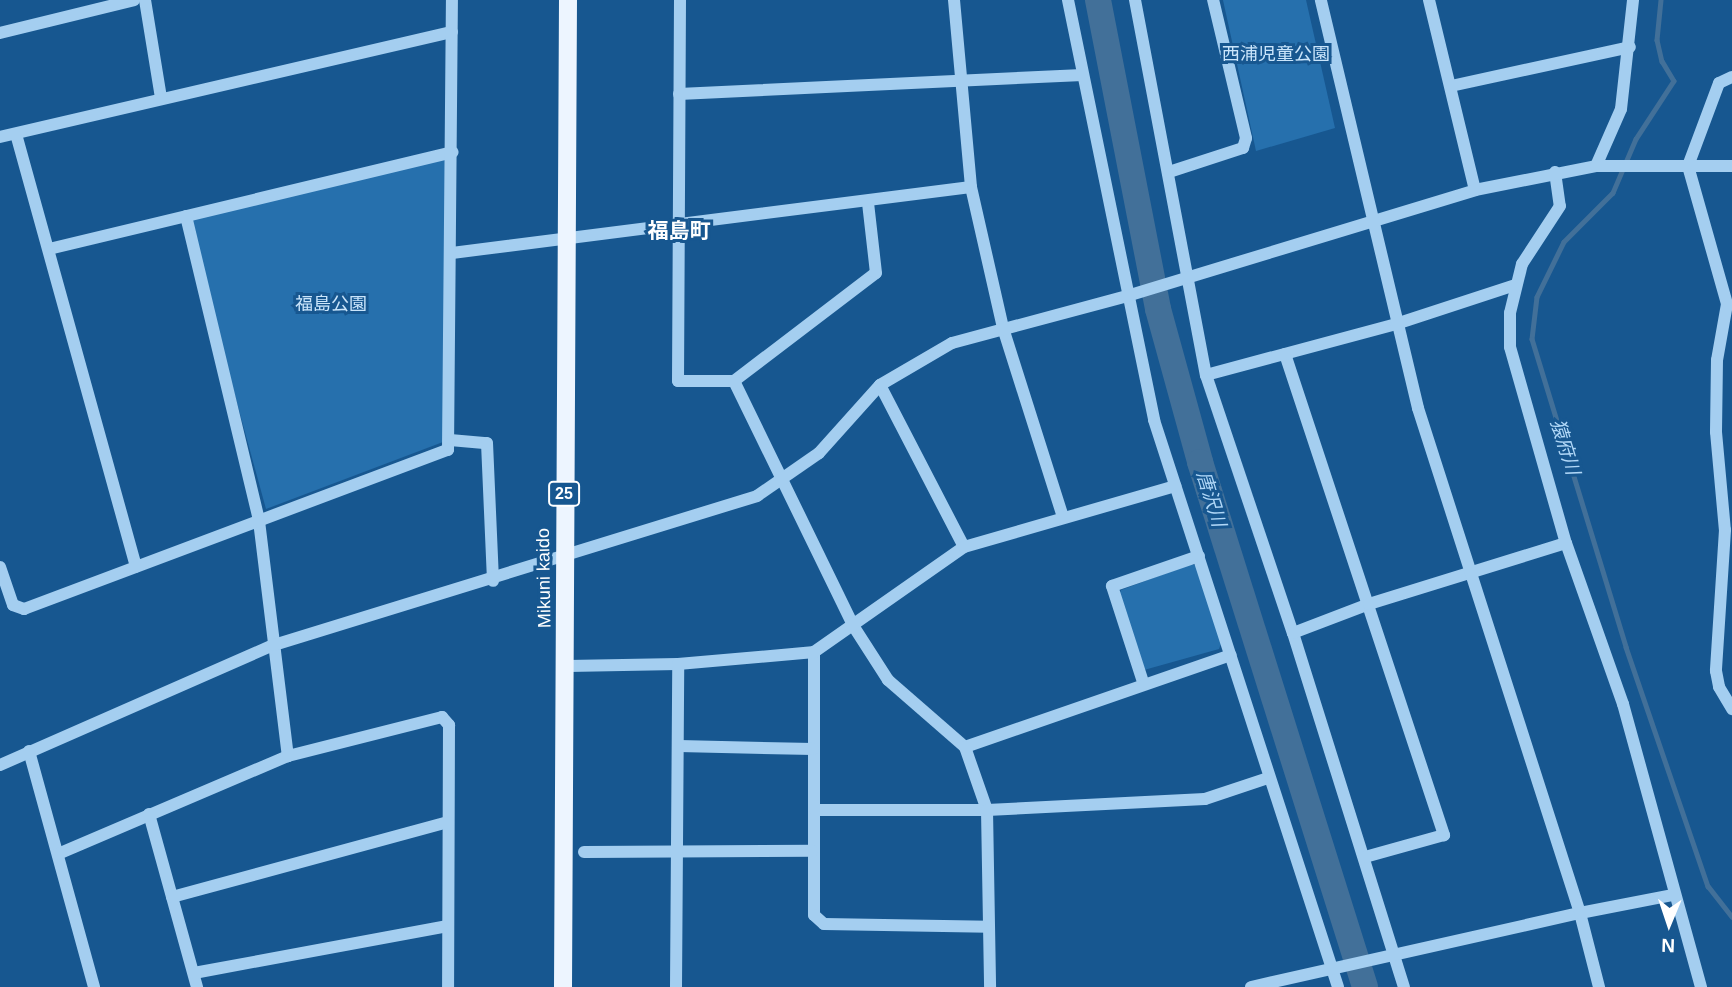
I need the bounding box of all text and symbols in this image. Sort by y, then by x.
park label: 西浦児童公園 [1222,43,1330,65]
district label: 福島町 [648,218,710,244]
park label: 福島公園 [295,293,367,315]
water label: 猿府川 [1546,416,1584,478]
water label: 唐沢川 [1192,468,1230,530]
road number: 25 [546,481,582,506]
street label: Mikuni kaido [532,528,556,628]
north arrow [1634,889,1704,959]
text: N [1661,935,1675,956]

